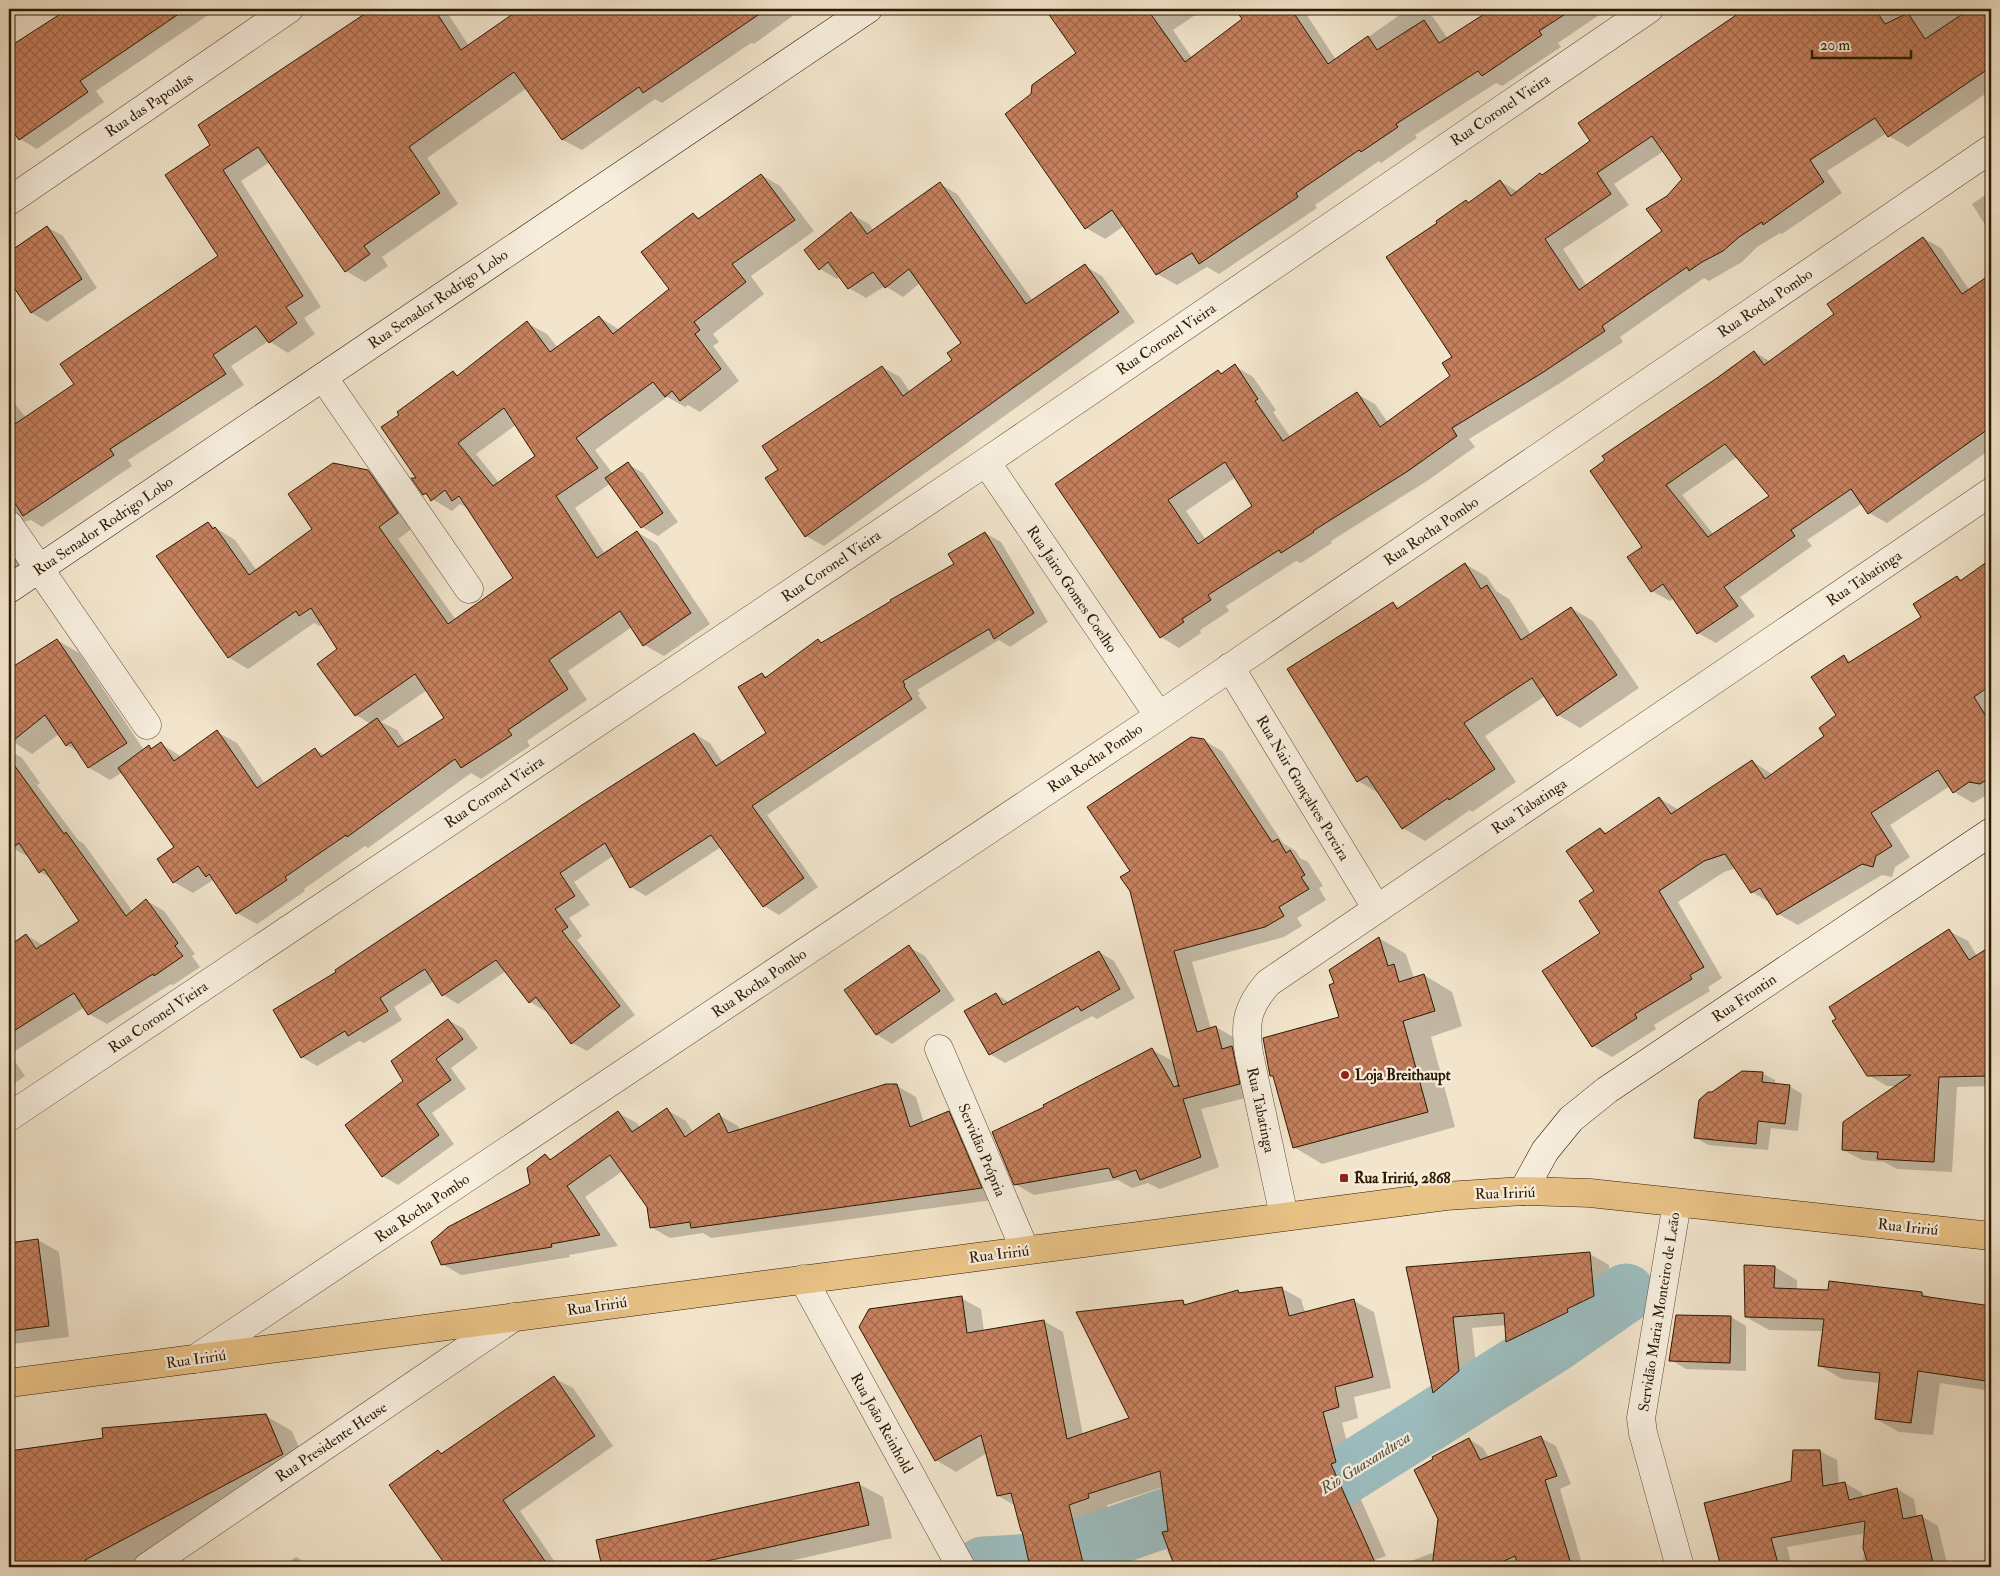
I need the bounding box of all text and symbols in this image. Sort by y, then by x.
scale bar [1812,28,1911,60]
text: 20 m [1820,36,1850,55]
street label: Rua das Papoulas [102,69,197,143]
street label: Rua Coronel Vieira [1447,70,1554,151]
street label: Rua Senador Rodrigo Lobo [365,245,512,353]
street label: Rua Rocha Pombo [1714,265,1816,342]
street label: Rua Coronel Vieira [1113,299,1220,380]
street label: Rua Senador Rodrigo Lobo [30,472,177,580]
street label: Rua Rocha Pombo [1380,493,1482,570]
street label: Rua Jairo Gomes Coelho [1021,522,1121,657]
street label: Rua Coronel Vieira [778,526,885,607]
street label: Rua Tabatinga [1823,546,1906,611]
street label: Rua Nair Gonçalves Pereira [1252,712,1354,865]
street label: Rua Rocha Pombo [1044,720,1146,797]
street label: Rua Coronel Vieira [441,752,548,833]
street label: Rua Tabatinga [1488,774,1571,839]
street label: Rua Rocha Pombo [708,945,810,1022]
street label: Rua Frontin [1708,970,1780,1027]
street label: Rua Coronel Vieira [105,977,212,1058]
street label: Rua Tabatinga [1242,1066,1279,1155]
place label: Loja Breithaupt [1355,1066,1451,1086]
marker: Loja Breithaupt [1339,1069,1351,1081]
street label: Servidão Própria [952,1101,1010,1201]
place label: Rua Iririú, 2868 [1354,1169,1451,1188]
street label: Rua Rocha Pombo [371,1170,473,1247]
marker: Rua Iririú, 2868 [1338,1172,1350,1184]
street label: Rua Iririú [1474,1183,1536,1204]
street label: Servidão Maria Monteiro de Leão [1634,1211,1685,1413]
street label: Rua Iririú [1877,1215,1939,1240]
street label: Rua Iririú [968,1241,1031,1268]
street label: Rua Iririú [566,1293,629,1320]
street label: Rua Iririú [165,1346,228,1373]
street label: Rua João Reinhold [845,1370,917,1478]
street label: Rua Presidente Heuse [272,1398,391,1487]
water label: Rio Guaxanduva [1316,1427,1414,1499]

